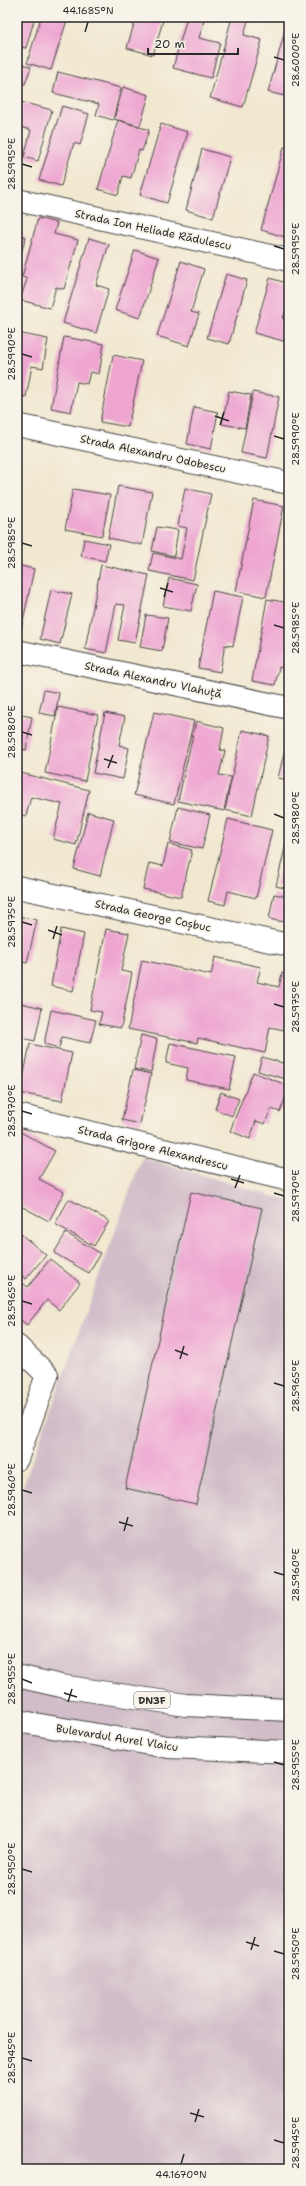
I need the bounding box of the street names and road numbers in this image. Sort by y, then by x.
street label: Strada Ion Heliade Rădulescu [73,206,233,254]
street label: Strada Alexandru Odobescu [79,431,227,477]
street label: Strada Alexandru Vlahuță [83,658,223,702]
street label: Strada George Coșbuc [94,896,213,936]
street label: Strada Grigore Alexandrescu [76,1122,230,1174]
road number: DN3F [134,1692,170,1708]
street label: Bulevardul Aurel Vlaicu [55,1721,179,1755]

